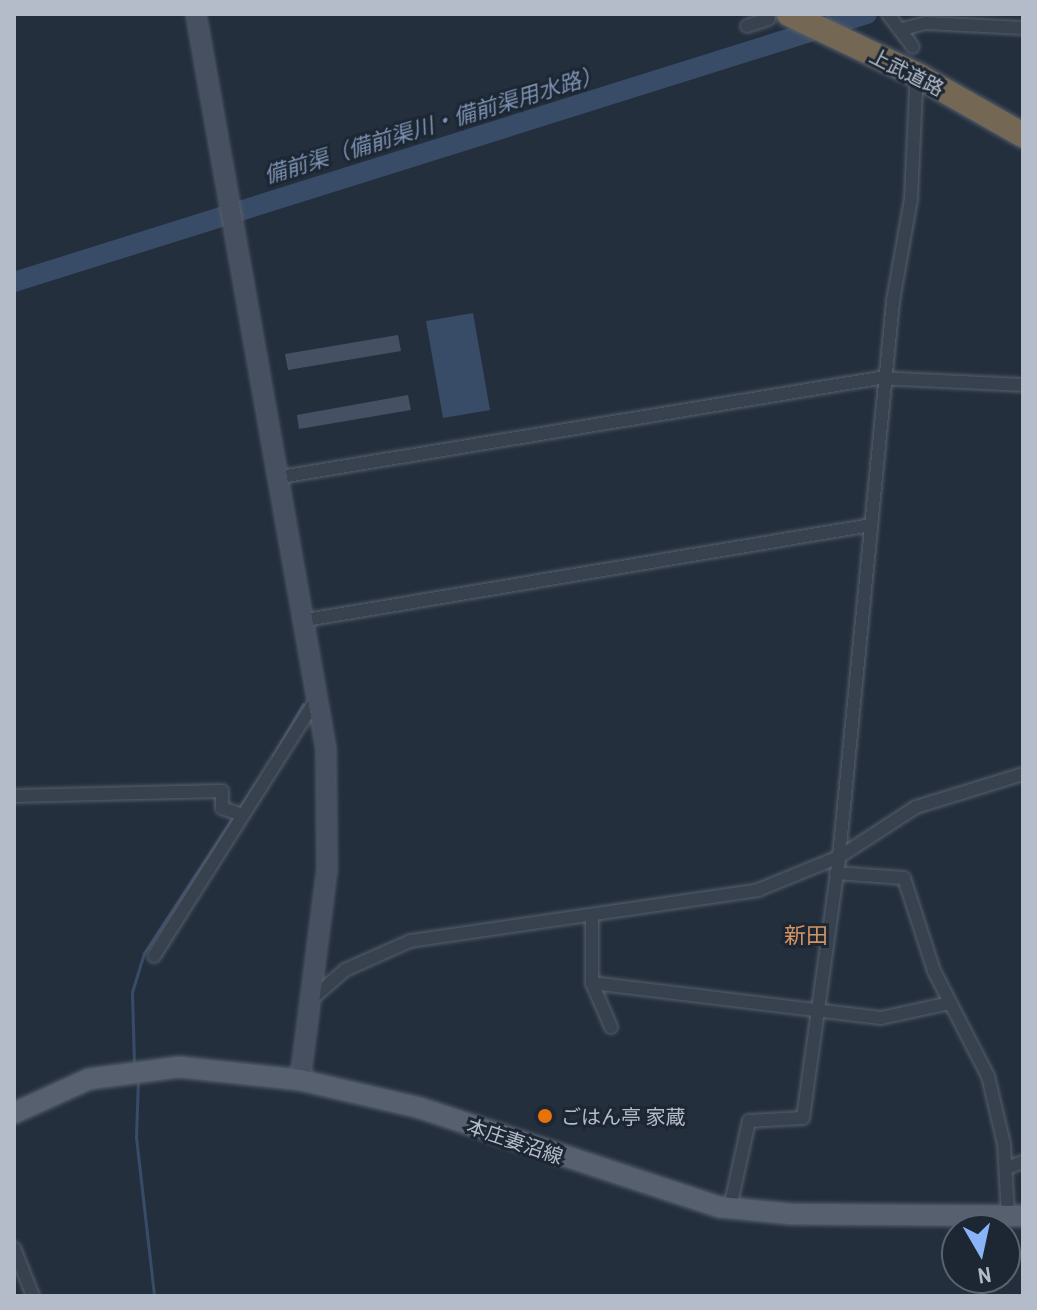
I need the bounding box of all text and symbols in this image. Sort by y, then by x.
street label: 上武道路 [866,43,948,101]
water label: 備前渠（備前渠川・備前渠用水路） [261,61,605,189]
district label: 新田 [784,923,828,949]
place label: ごはん亭 家蔵 [561,1104,686,1128]
marker: ごはん亭 家蔵 [536,1107,554,1125]
street label: 本庄妻沼線 [464,1113,566,1169]
north arrow [941,1214,1021,1294]
text: N [976,1260,993,1292]

